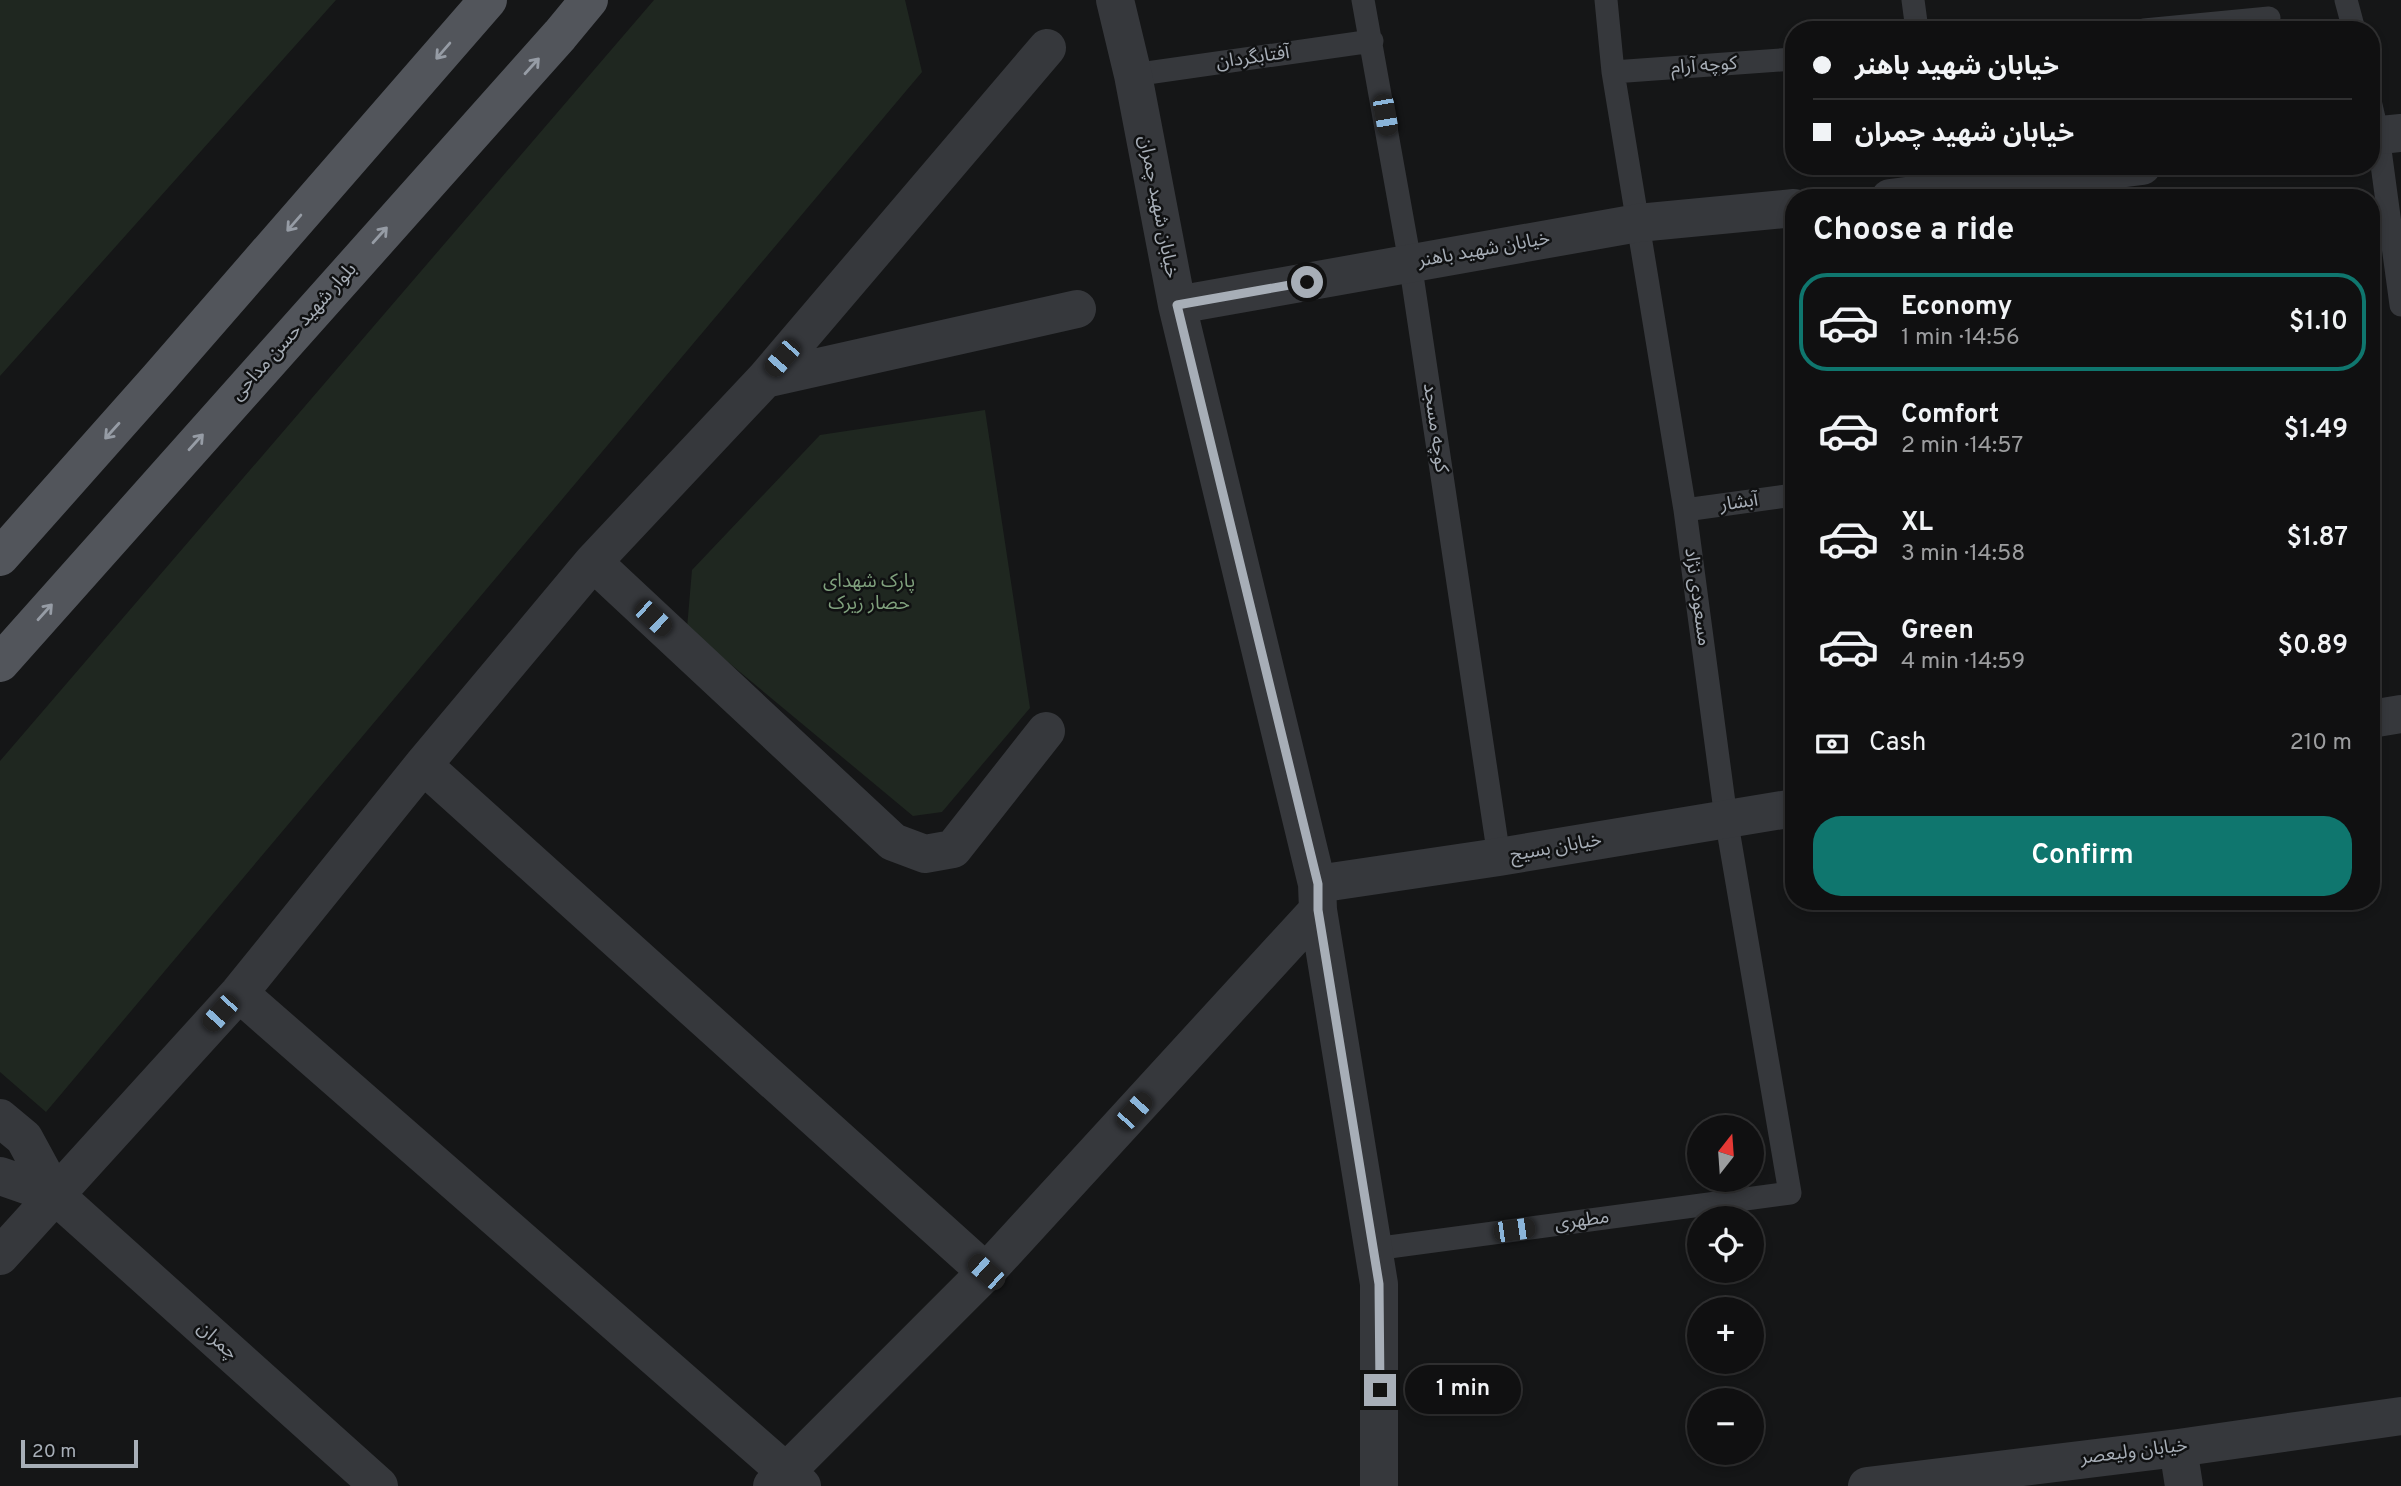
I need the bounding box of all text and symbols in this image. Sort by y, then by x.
street label: آفتابگردان [1215,41,1293,75]
one-way arrow [435,42,451,60]
text: خیابان شهید باهنر [1855,51,2059,84]
street label: کوچه آرام [1670,52,1739,81]
one-way arrow [524,57,540,75]
car [1372,92,1399,138]
text: خیابان شهید چمران [1855,118,2074,151]
street label: خیابان شهید چمران [1132,134,1184,280]
text: Choose a ride [1813,211,2014,251]
one-way arrow [286,214,302,232]
one-way arrow [372,227,388,245]
street label: خیابان شهید باهنر [1415,227,1552,274]
street label: بلوار شهید حسن مداحی [226,258,362,406]
route start [1291,266,1323,298]
icon: car [1817,291,1880,354]
text: Economy [1901,291,2012,324]
text: $1.10 [2289,306,2348,339]
text: 1 min · 14:56 [1901,324,2020,353]
car [761,335,804,381]
street label: کوچه مسجد [1417,382,1453,475]
icon: car [1817,399,1880,462]
text: Comfort [1901,399,1999,432]
text: $1.49 [2284,414,2348,447]
one-way arrow [104,422,120,440]
text: 2 min · 14:57 [1901,432,2023,461]
one-way arrow [188,433,204,451]
street label: آبشار [1717,488,1761,518]
icon: car [1817,507,1880,570]
text: XL [1901,507,1933,540]
text: $1.87 [2287,522,2348,555]
text: 3 min · 14:58 [1901,540,2025,569]
street label: مسعودی نژاد [1678,546,1716,648]
park label: پارک شهدای حصار زیرک [823,570,915,616]
car [631,596,676,640]
one-way arrow [37,603,53,621]
icon: car [1817,615,1880,678]
text: Green [1901,615,1974,648]
text: $0.89 [2277,630,2348,663]
text: 4 min · 14:59 [1901,648,2025,677]
icon: cash [1813,725,1851,763]
text: Cash [1869,727,1926,760]
text: 210 m [2290,729,2352,758]
button: Confirm [1813,816,2352,896]
street label: خیابان بسیج [1508,828,1604,869]
car [199,990,242,1036]
car [1113,1088,1156,1134]
north arrow [1687,1115,1764,1192]
map controls [1687,1115,1764,1465]
street label: مطهری [1553,1205,1611,1237]
button: locate [1687,1206,1764,1283]
car [1492,1217,1537,1243]
car [964,1250,1009,1294]
button: + [1687,1297,1764,1374]
street label: چمران [192,1316,242,1366]
callout: 1 min [1404,1366,1520,1414]
route end [1364,1374,1396,1406]
text: 1 min [1436,1375,1490,1404]
button: − [1687,1388,1764,1465]
street label: خیابان ولیعصر [2078,1434,2189,1471]
scale bar [21,1437,138,1469]
text: 20 m [32,1440,76,1464]

